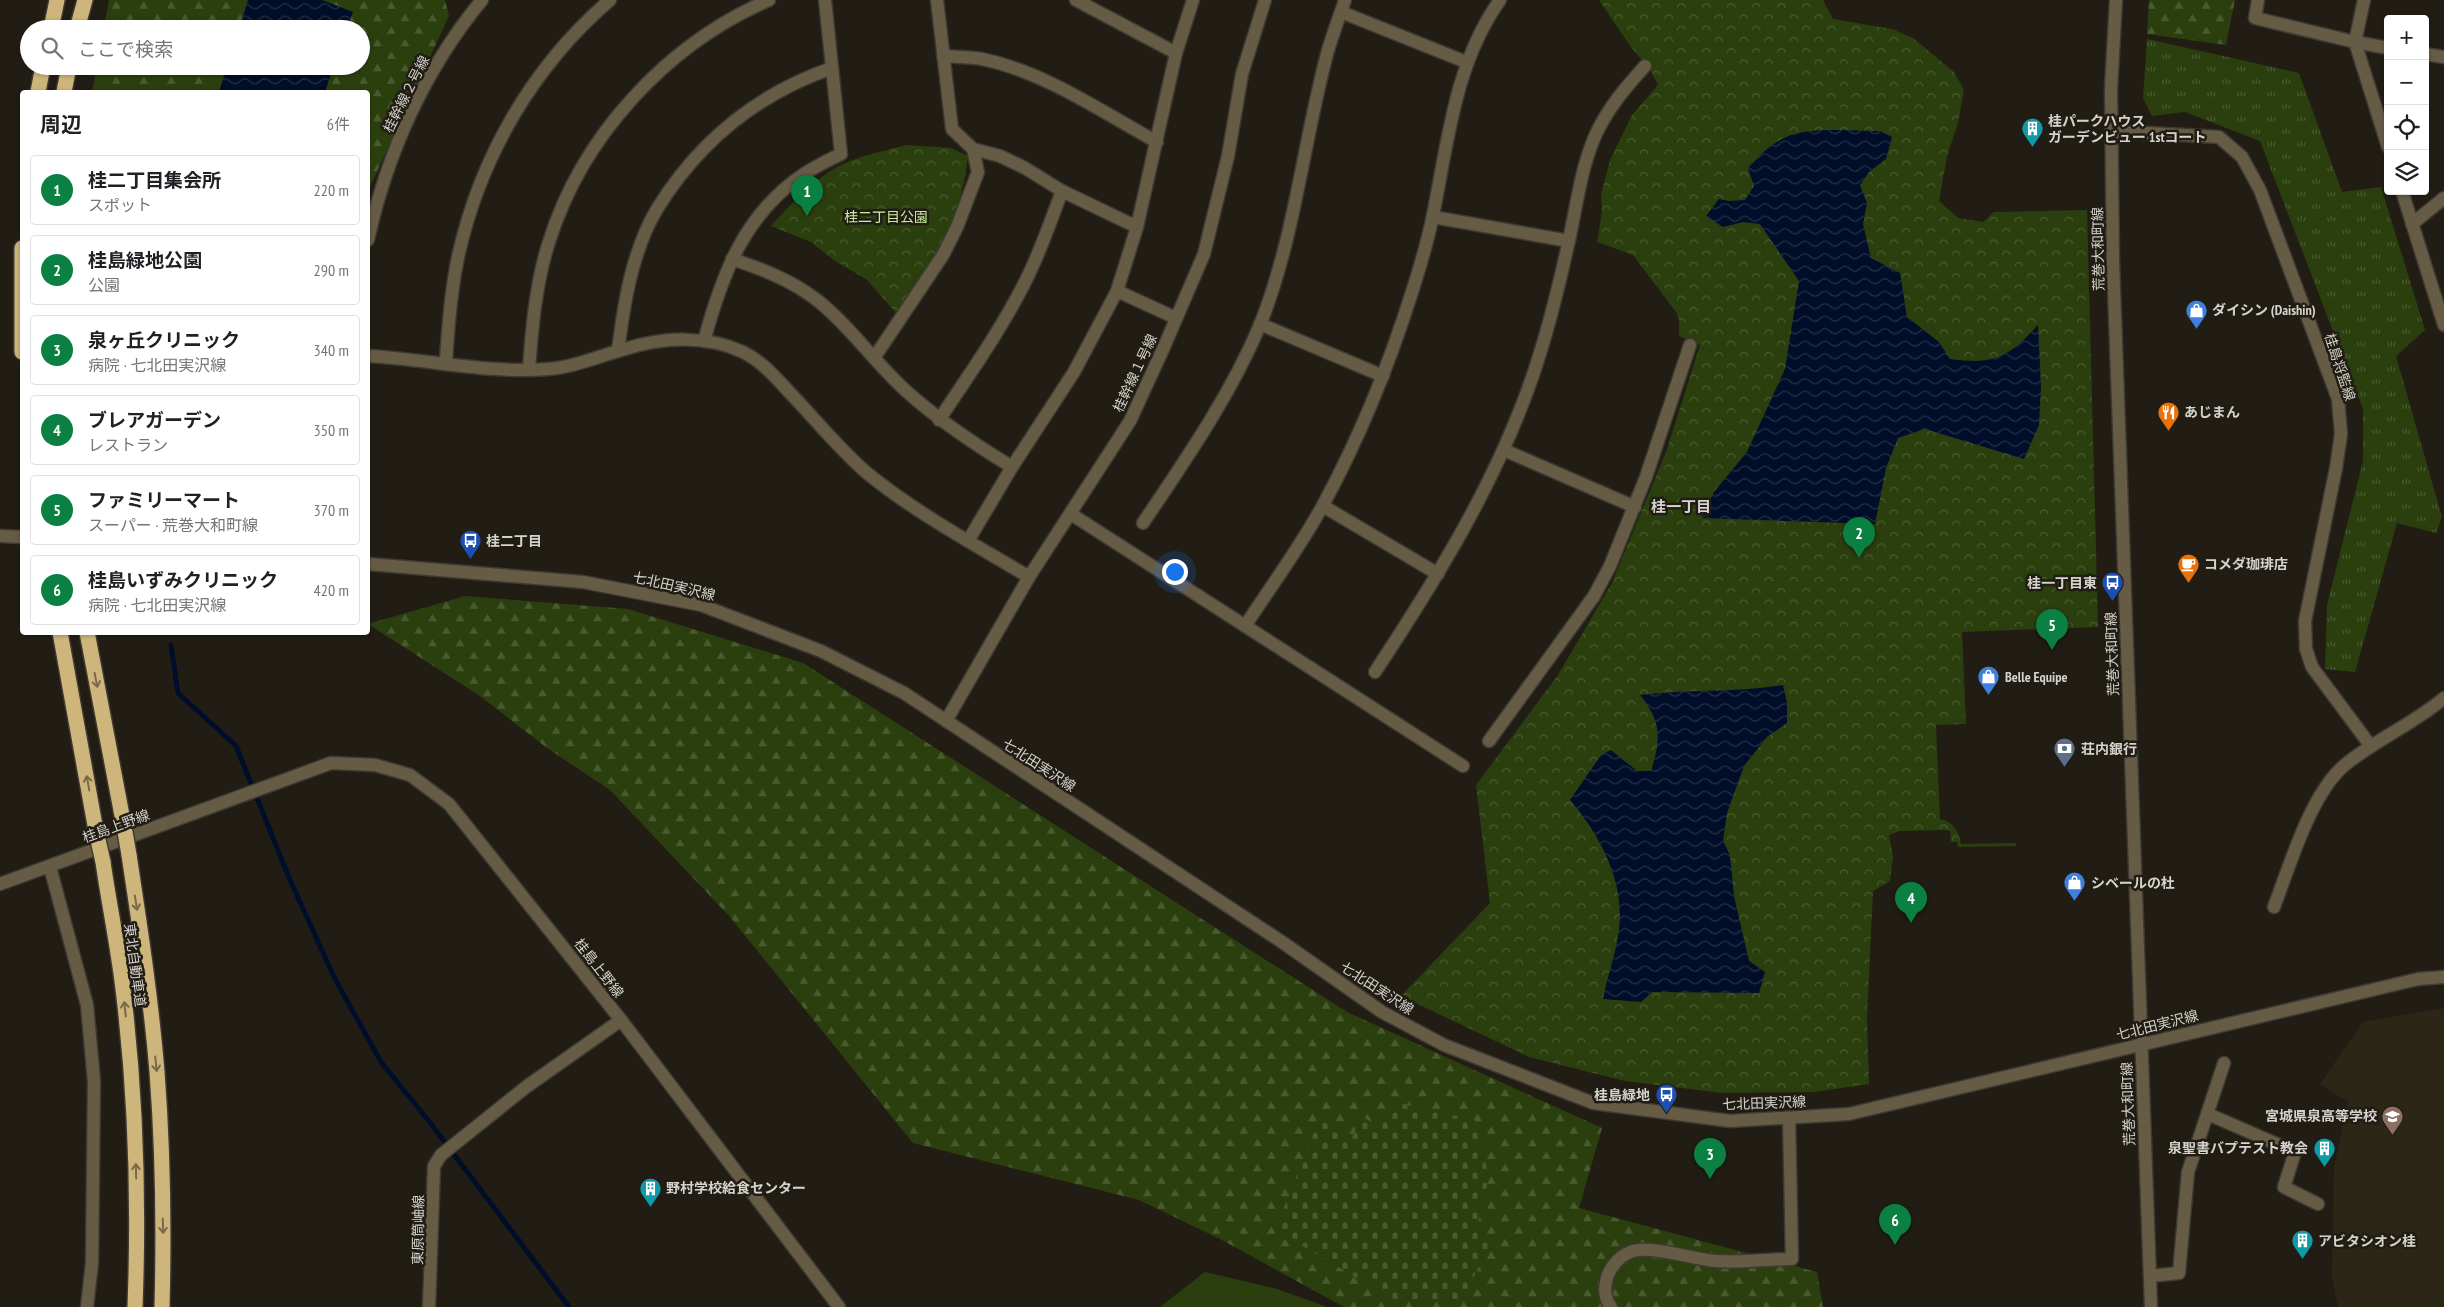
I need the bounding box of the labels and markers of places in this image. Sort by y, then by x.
place label: 桂パークハウス ガーデンビュー 1stコート [2048,112,2207,146]
building icon: 桂パークハウス ガーデンビュー 1stコート [2020,117,2044,148]
pin: 1 [791,175,823,216]
shop icon: ダイシン (Daishin) [2184,298,2208,329]
place label: ダイシン (Daishin) [2212,301,2316,319]
restaurant icon: あじまん [2156,400,2180,431]
place label: あじまん [2184,403,2240,421]
pin: 2 [1843,517,1875,558]
bus stop icon: 桂二丁目 [458,529,482,560]
place label: 桂二丁目 [486,532,542,550]
cafe icon: コメダ珈琲店 [2176,552,2200,583]
place label: コメダ珈琲店 [2204,555,2288,573]
bus stop icon: 桂一丁目東 [2101,571,2125,602]
place label: 桂一丁目東 [2027,574,2097,592]
pin: 5 [2036,609,2068,650]
shop icon: Belle Equipe [1977,665,2001,696]
place label: Belle Equipe [2005,668,2067,686]
bank icon: 荘内銀行 [2053,737,2077,768]
place label: 荘内銀行 [2081,740,2137,758]
shop icon: シベールの杜 [2063,871,2087,902]
place label: シベールの杜 [2091,874,2175,892]
pin: 4 [1895,882,1927,923]
bus stop icon: 桂島緑地 [1654,1083,1678,1114]
place label: 桂島緑地 [1594,1086,1650,1104]
school or university icon: 宮城県泉高等学校 [2381,1104,2405,1135]
place label: 宮城県泉高等学校 [2265,1107,2377,1125]
building icon: 泉聖書バプテスト教会 [2312,1136,2336,1167]
pin: 3 [1694,1138,1726,1179]
place label: 泉聖書バプテスト教会 [2168,1139,2308,1157]
building icon: 野村学校給食センター [638,1176,662,1207]
place label: 野村学校給食センター [666,1179,806,1197]
pin: 6 [1879,1204,1911,1245]
building icon: アビタシオン桂 [2290,1229,2314,1260]
place label: アビタシオン桂 [2318,1232,2416,1250]

